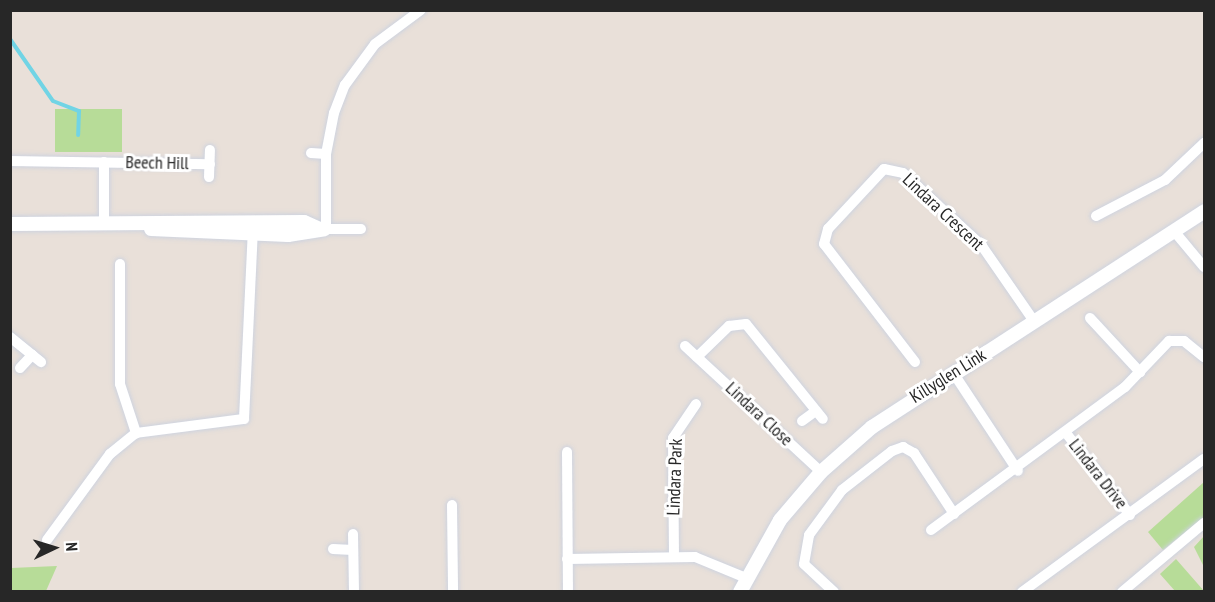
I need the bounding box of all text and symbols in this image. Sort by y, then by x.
street label: Beech Hill [125,152,189,174]
street label: Lindara Crescent [898,169,988,255]
street label: Killyglen Link [906,344,990,408]
street label: Lindara Close [721,377,797,451]
street label: Lindara Drive [1064,435,1132,513]
street label: Lindara Park [663,438,687,516]
north arrow [24,518,84,578]
text: N [62,542,82,552]

